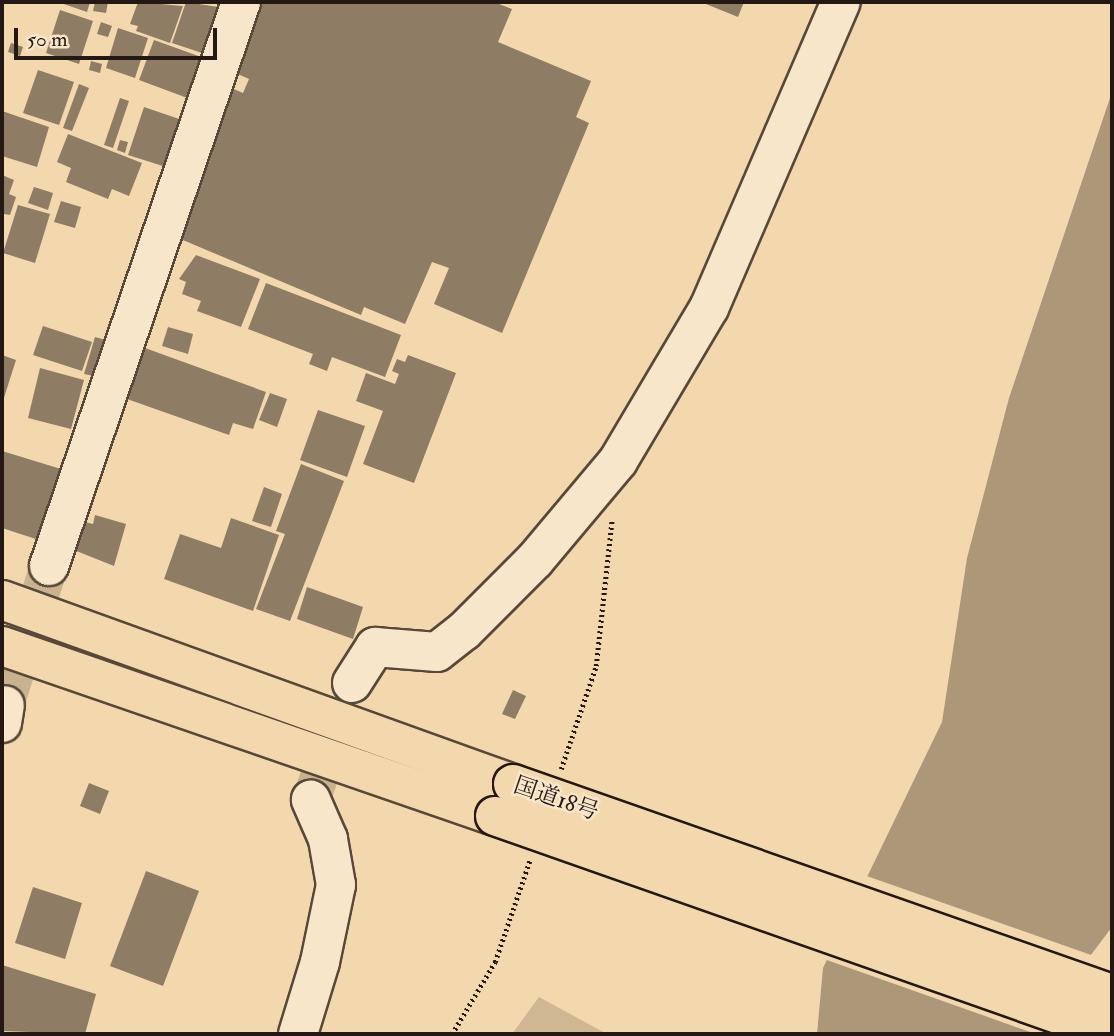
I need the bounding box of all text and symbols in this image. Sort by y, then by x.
scale bar [18,14,220,58]
text: 50 m [27,26,68,53]
street label: 国道18号 [510,772,602,826]

